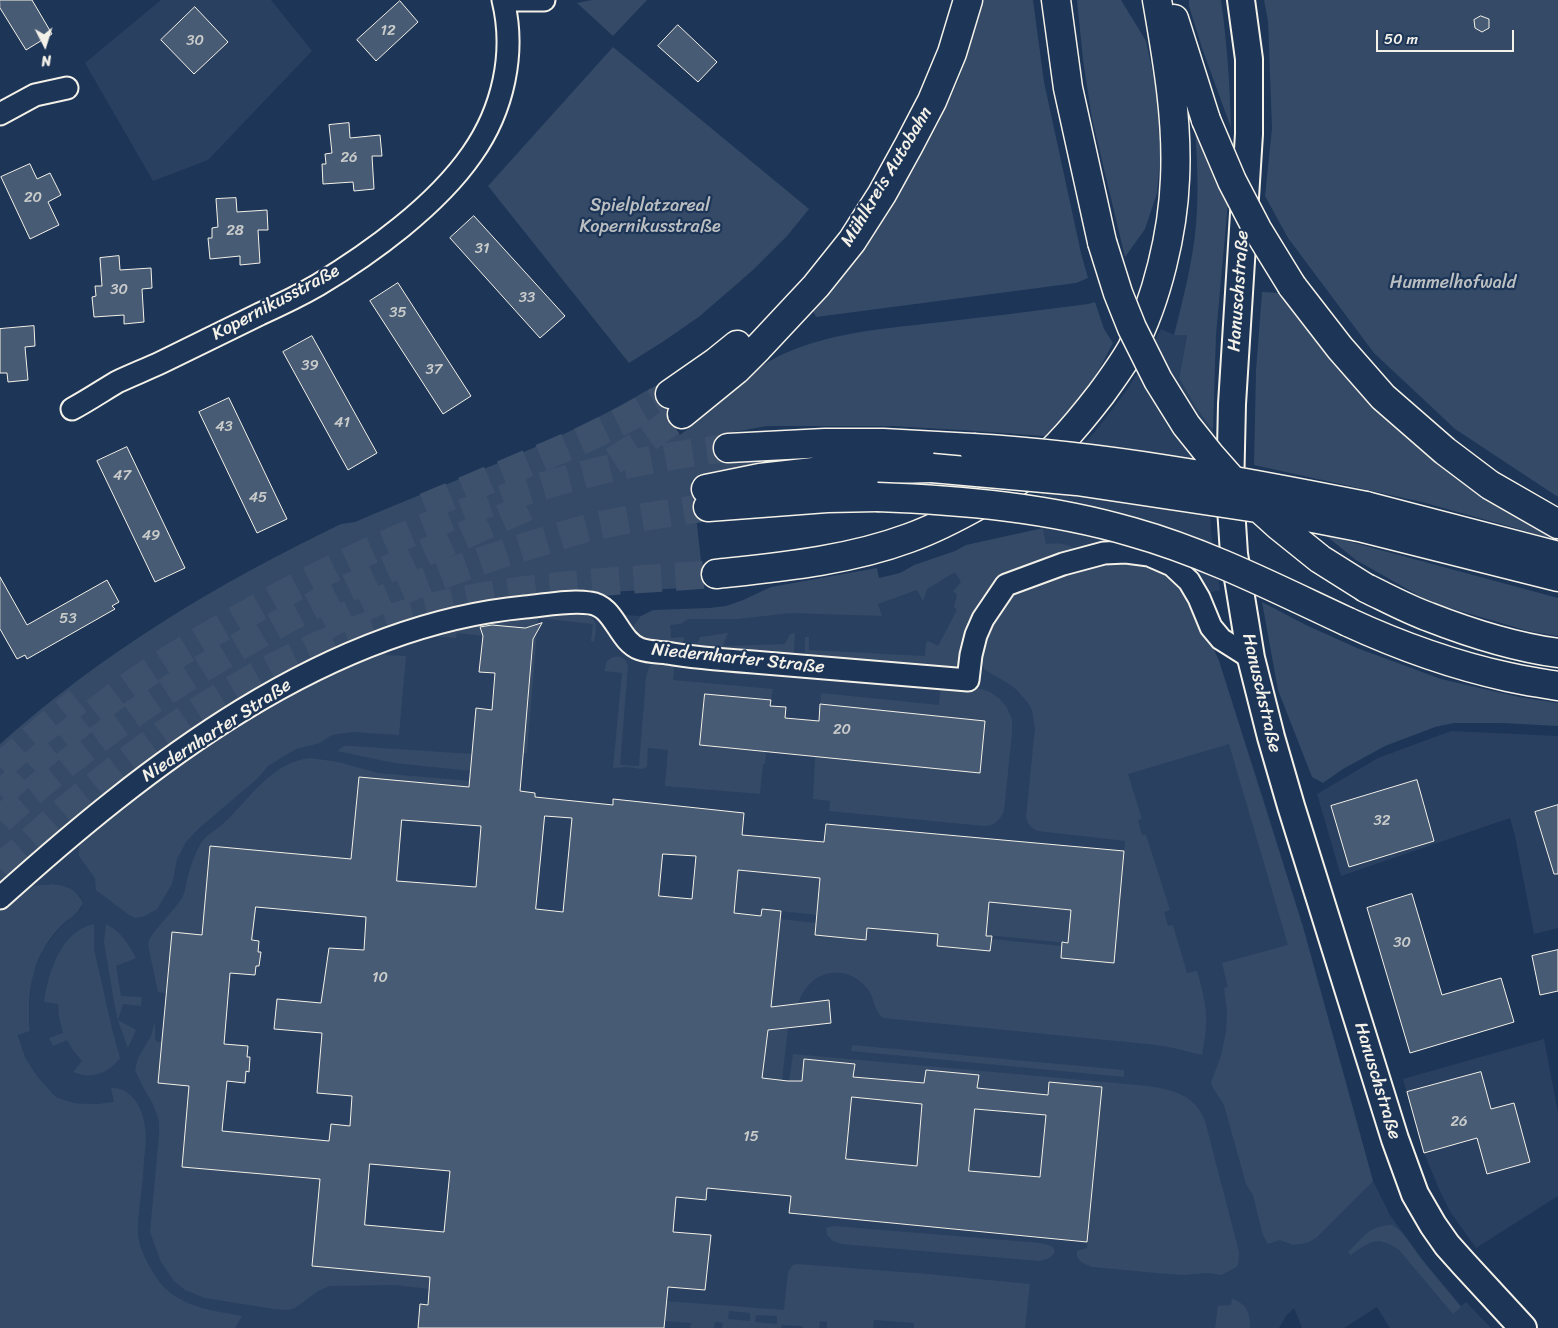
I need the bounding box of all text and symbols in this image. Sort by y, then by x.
north arrow [20,20,70,70]
scale bar [1378,20,1516,52]
house number: 12 [380,22,396,40]
text: 50 m [1384,26,1418,52]
house number: 30 [186,32,204,50]
text: N [40,48,52,73]
street label: Mühlkreis Autobahn [837,103,937,251]
house number: 26 [340,149,358,167]
house number: 20 [24,189,42,207]
park label: Spielplatzareal Kopernikusstraße [579,195,721,238]
house number: 28 [226,222,244,240]
street label: Hanuschstraße [1224,230,1254,352]
house number: 31 [475,240,489,258]
street label: Kopernikusstraße [209,260,343,346]
park label: Hummelhofwald [1390,272,1516,294]
house number: 30 [110,281,128,299]
house number: 33 [519,289,535,307]
house number: 35 [389,304,407,322]
house number: 39 [301,357,319,375]
house number: 37 [426,361,442,379]
house number: 41 [334,414,350,432]
house number: 43 [215,418,233,436]
house number: 47 [113,467,131,485]
house number: 45 [249,489,267,507]
house number: 49 [142,527,160,545]
house number: 53 [59,610,77,628]
street label: Hanuschstraße [1237,631,1285,755]
street label: Niedernharter Straße [651,639,825,679]
street label: Niedernharter Straße [138,675,296,787]
house number: 20 [833,721,851,739]
house number: 32 [1374,812,1390,830]
house number: 30 [1393,934,1411,952]
house number: 10 [372,969,388,987]
street label: Hanuschstraße [1349,1020,1405,1142]
house number: 26 [1450,1113,1468,1131]
house number: 15 [743,1128,759,1146]

